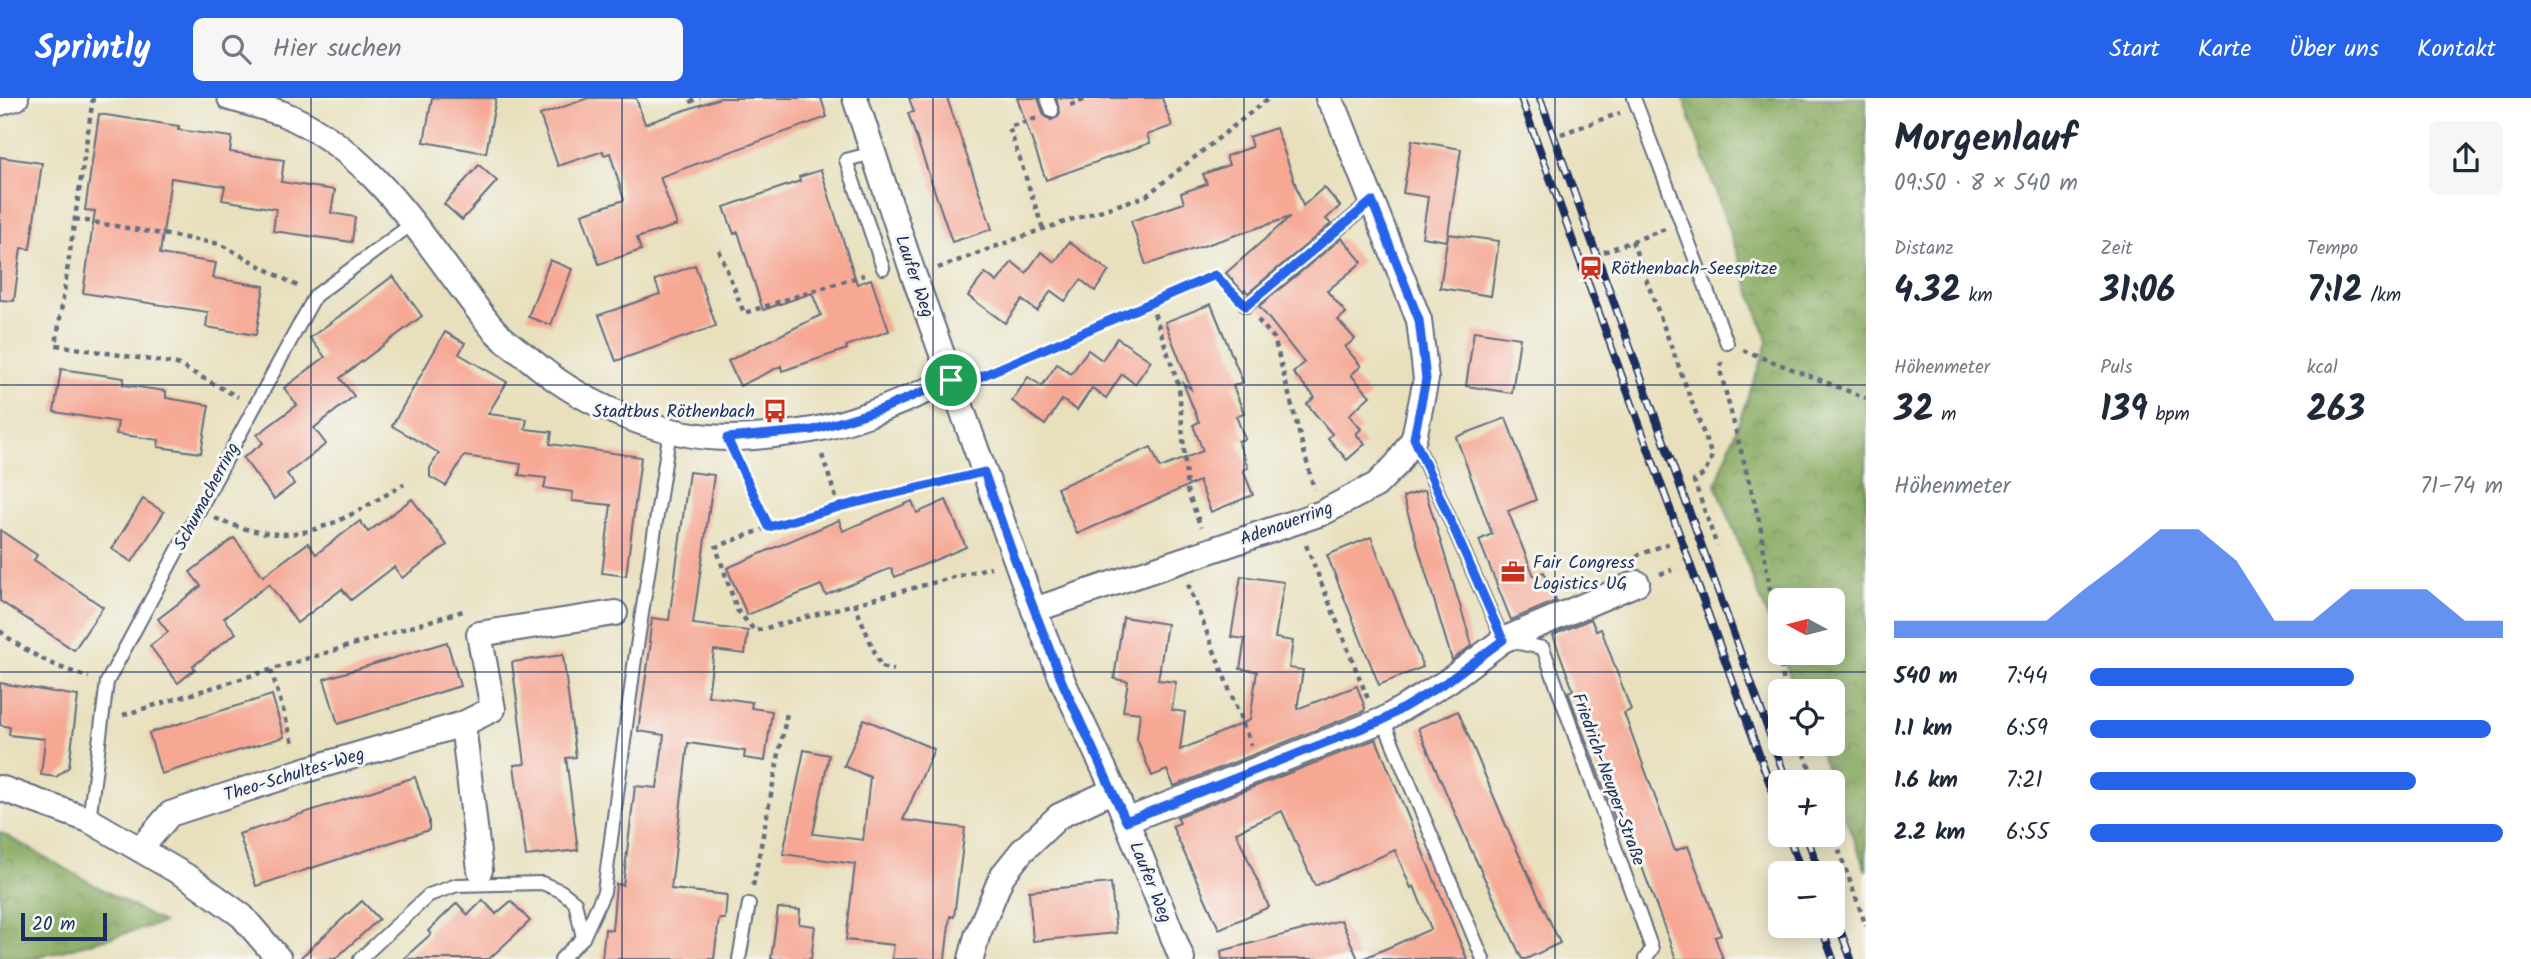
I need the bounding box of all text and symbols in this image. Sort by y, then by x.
search box [193,18,683,81]
text: Sprintly [35,23,151,76]
text: Hier suchen [273,28,402,70]
icon: search [217,30,255,68]
text: Start [2109,30,2160,69]
text: Karte [2198,30,2251,69]
text: Über uns [2289,30,2379,69]
text: Kontakt [2417,30,2496,69]
text: Morgenlauf [1894,110,2076,170]
button: share [2429,121,2503,195]
text: 09:50 · 8 × 540 m [1894,166,2078,202]
street label: Laufer Weg [886,231,941,322]
text: Distanz [1894,234,1954,264]
text: Zeit [2100,234,2133,264]
text: Tempo [2307,234,2358,264]
station icon: Röthenbach-Seespitze [1577,254,1605,282]
place label: Röthenbach-Seespitze [1611,255,1777,284]
text: 4.32 [1894,264,1961,320]
text: 31:06 [2100,264,2176,320]
text: 7:12 [2307,264,2363,320]
text: km [1961,281,1993,311]
text: /km [2363,281,2401,311]
pin [921,350,981,410]
text: Höhenmeter [1894,353,1990,383]
text: Puls [2100,353,2133,383]
text: kcal [2307,353,2338,383]
icon: arrive [932,361,970,399]
text: 32 [1894,383,1934,439]
text: 139 [2100,383,2148,439]
text: 263 [2307,383,2365,439]
bus stop icon: Stadtbus Röthenbach [761,397,789,425]
place label: Stadtbus Röthenbach [593,398,755,427]
text: m [1934,400,1956,430]
text: bpm [2148,400,2190,430]
street label: Schumacherring [167,437,248,556]
text: Höhenmeter [1894,469,2010,505]
text: 71–74 m [2420,469,2503,505]
street label: Adenauerring [1236,494,1337,555]
place label: Fair Congress Logistics UG [1533,549,1635,599]
office icon: Fair Congress Logistics UG [1499,558,1527,586]
north arrow [1768,588,1844,665]
map controls [1768,588,1845,938]
text: 540 m [1894,659,1958,695]
text: 7:44 [2006,659,2048,695]
button: locate [1768,679,1845,756]
street label: Friedrich-Neuper-Straße [1563,689,1652,870]
text: 1.1 km [1894,711,1952,747]
text: 6:59 [2006,711,2048,747]
street label: Theo-Schultes-Weg [220,740,368,811]
text: 1.6 km [1894,763,1958,799]
text: 7:21 [2006,763,2043,799]
button: + [1768,770,1845,847]
text: 2.2 km [1894,815,1965,851]
text: 6:55 [2006,815,2049,851]
street label: Laufer Weg [1120,837,1179,928]
button: − [1768,861,1845,938]
scale bar [21,910,107,942]
text: 20 m [32,910,75,940]

